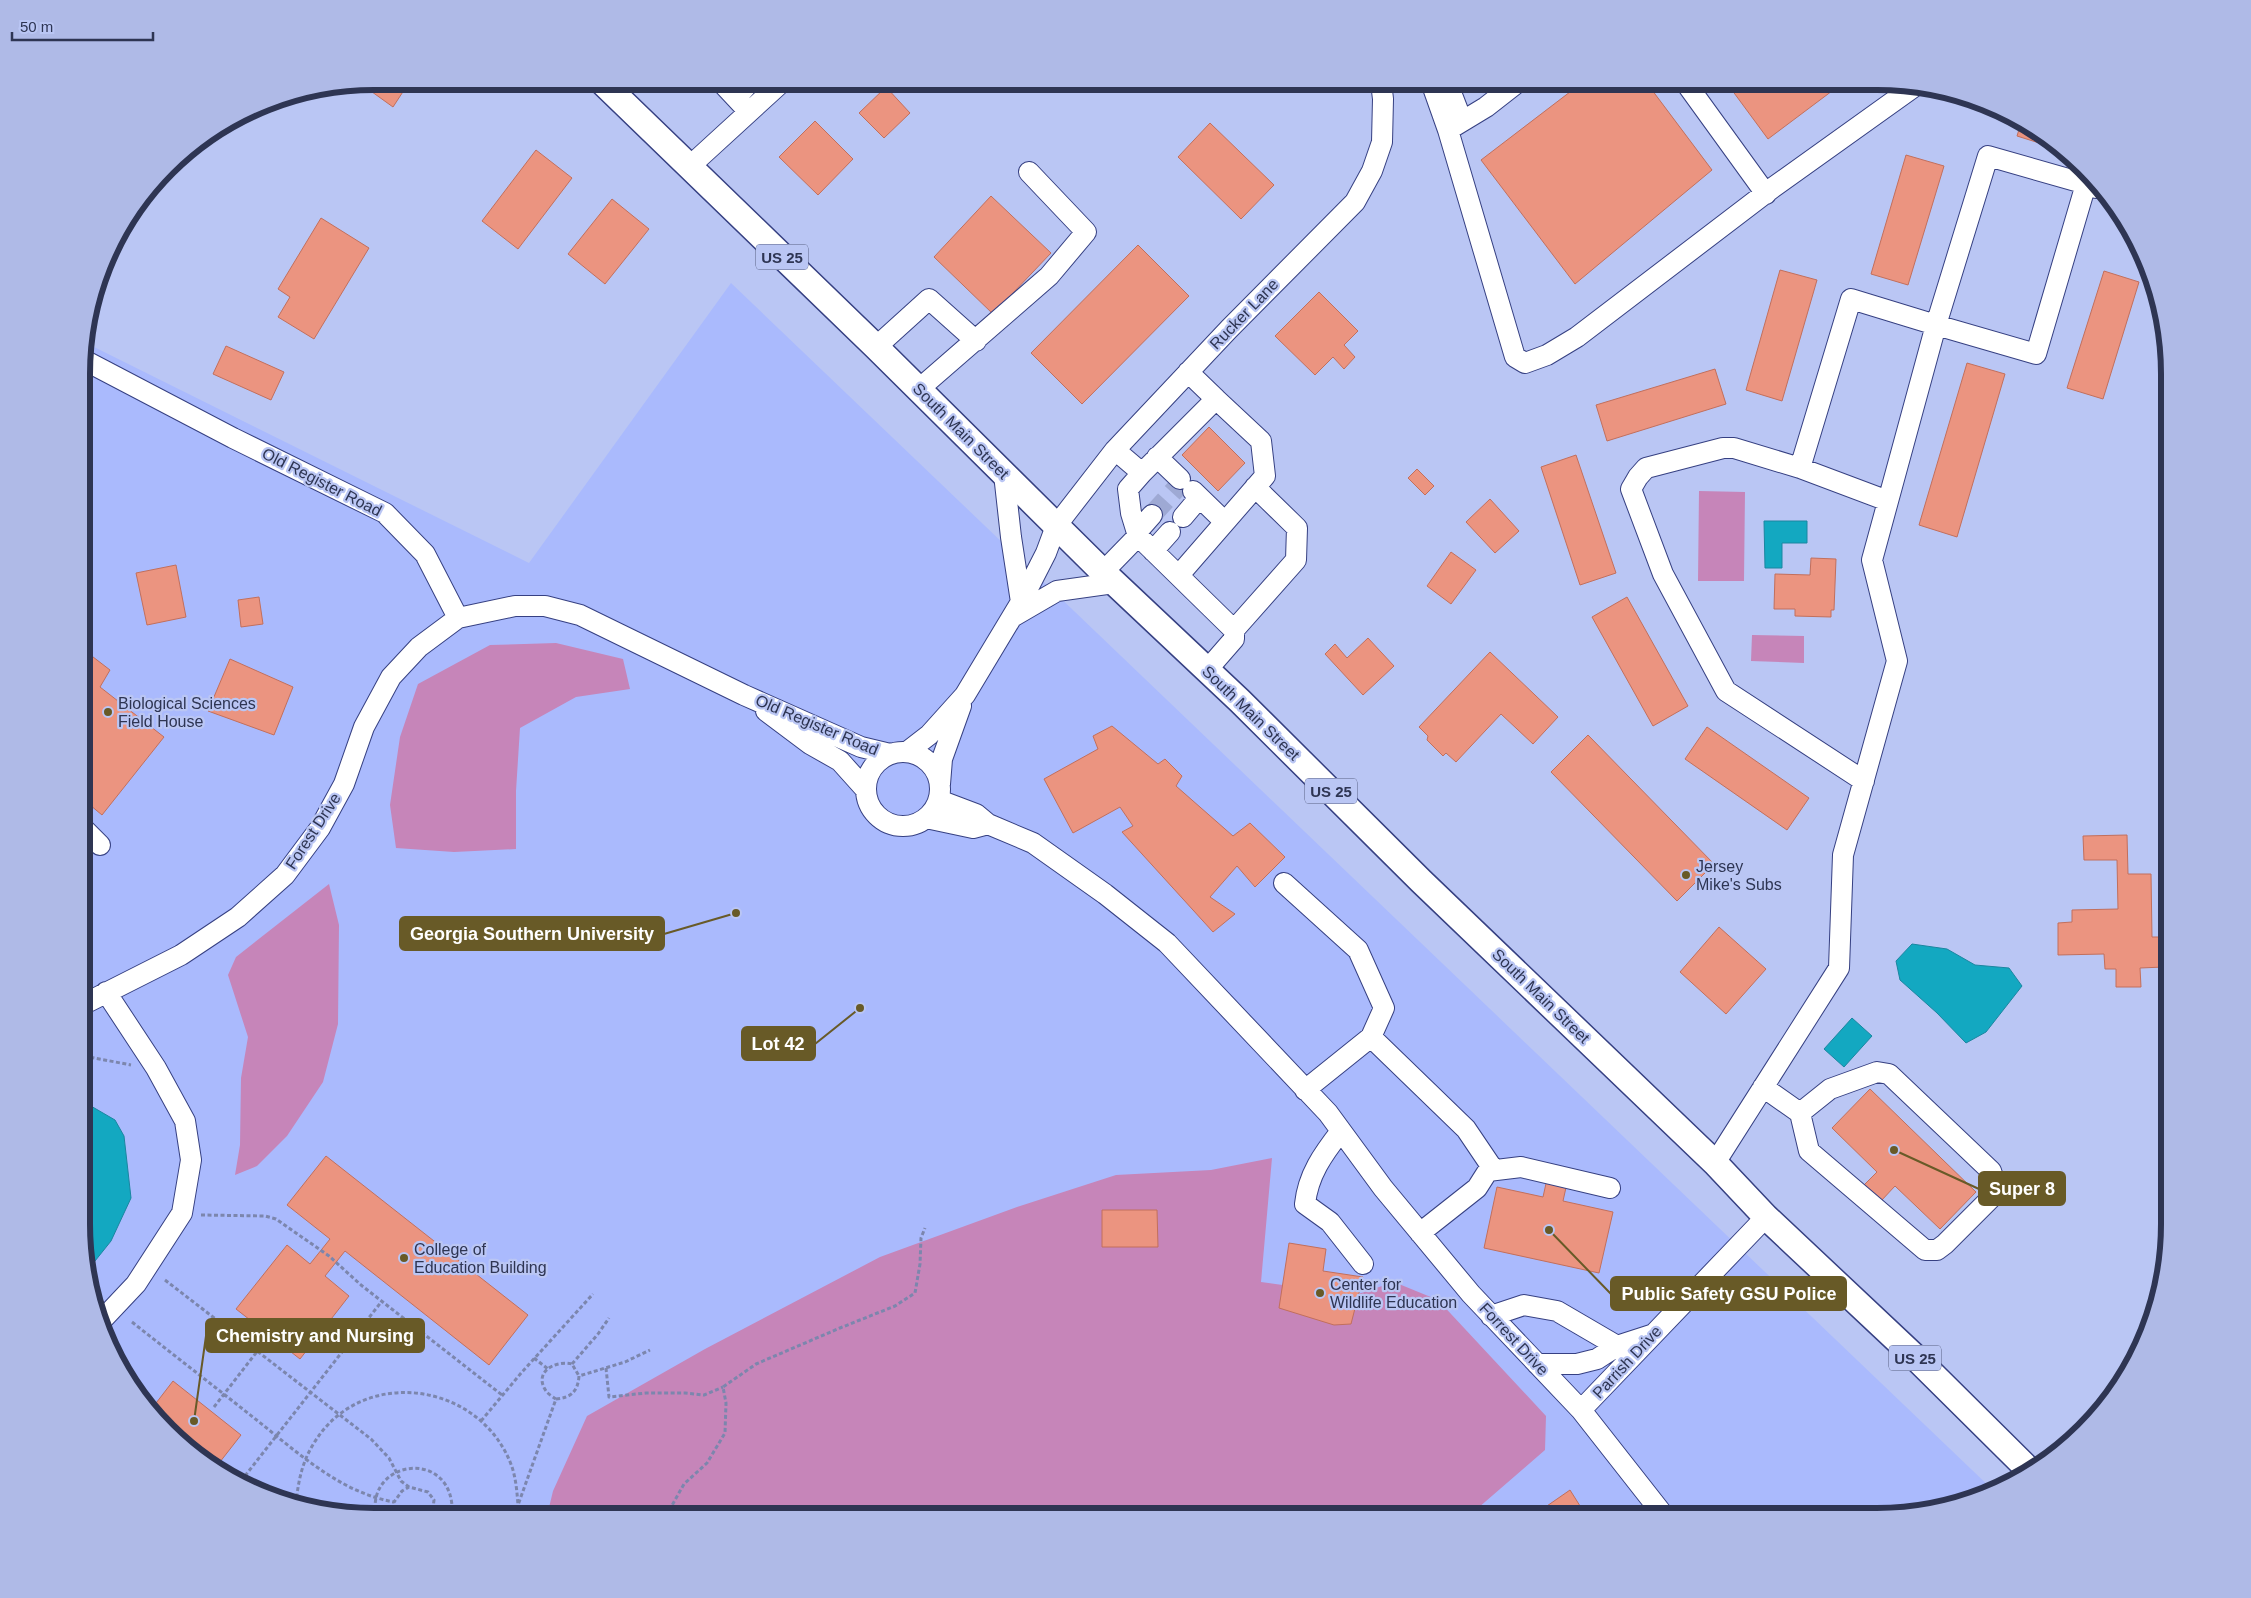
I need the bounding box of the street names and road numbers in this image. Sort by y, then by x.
road number: US 25 [756,244,808,270]
street label: Rucker Lane [1206,275,1282,353]
street label: South Main Street [910,380,1013,483]
street label: Old Register Road [260,445,384,519]
street label: South Main Street [1199,662,1303,764]
street label: Old Register Road [753,691,881,759]
road number: US 25 [1305,778,1357,804]
street label: Forest Drive [282,790,344,872]
street label: South Main Street [1489,945,1593,1047]
street label: Forrest Drive [1476,1299,1552,1379]
street label: Parrish Drive [1589,1322,1665,1402]
road number: US 25 [1889,1346,1941,1370]

